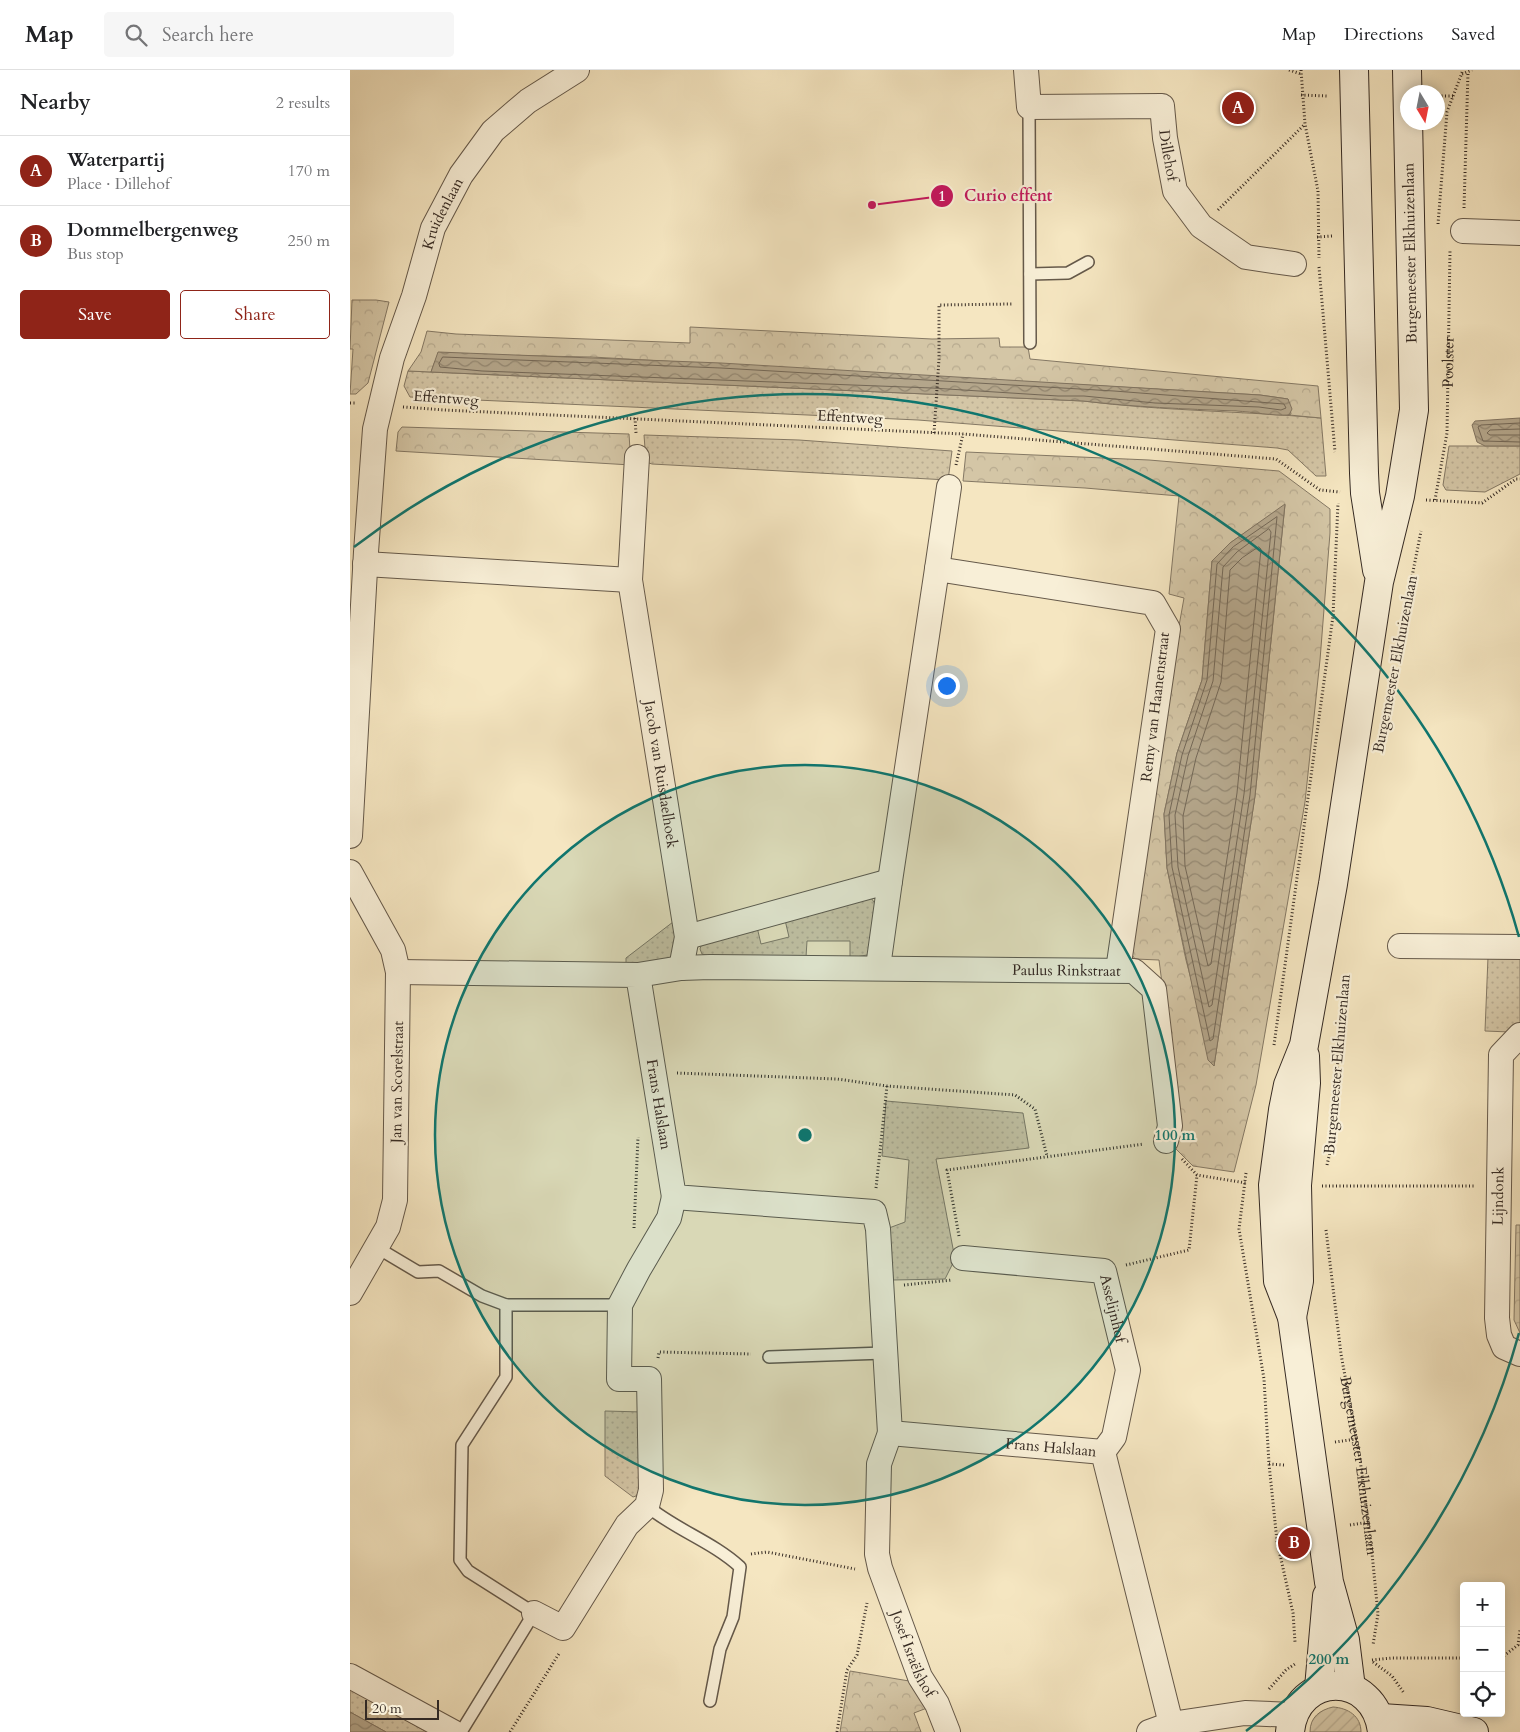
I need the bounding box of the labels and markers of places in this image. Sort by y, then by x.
pin: A [1222,89,1254,127]
callout: Curio effent [929,180,1062,211]
centre of rings [796,1126,814,1144]
pin: B [1278,1524,1310,1562]

